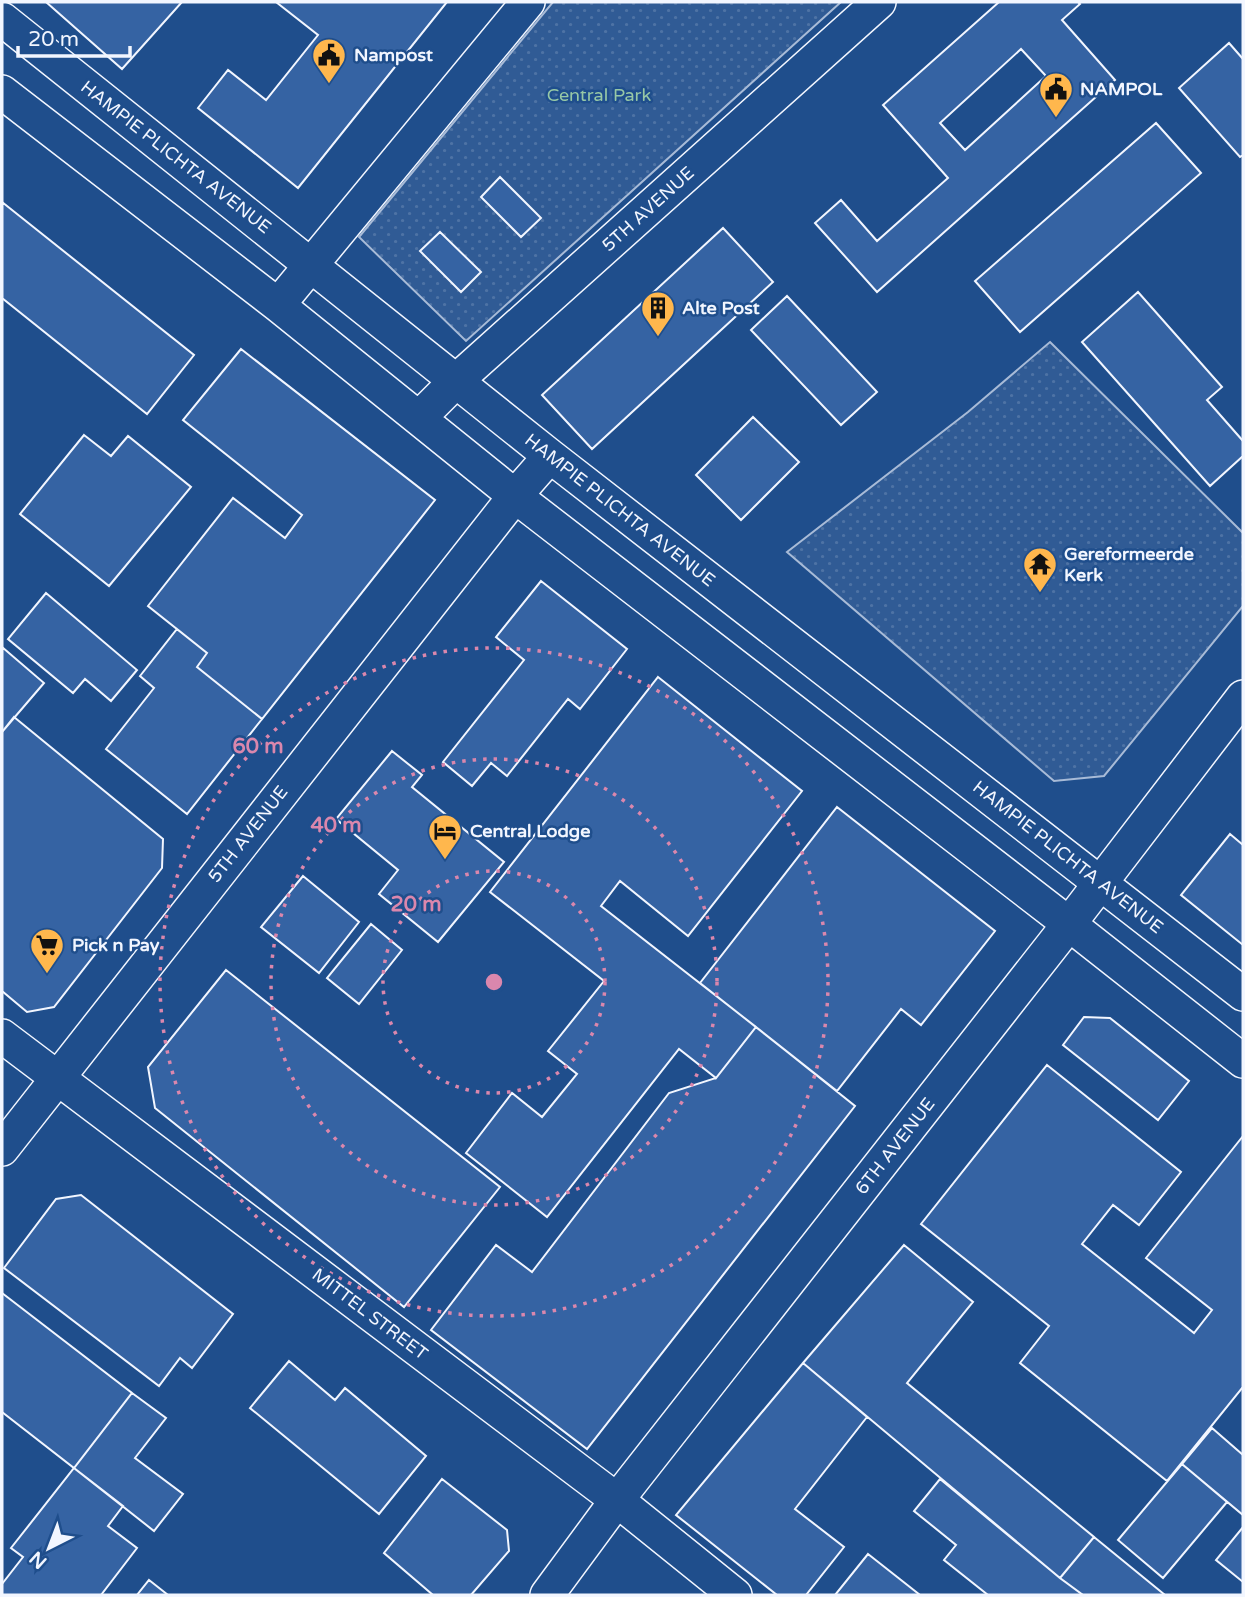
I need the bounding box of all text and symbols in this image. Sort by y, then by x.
scale bar [18,14,130,58]
text: 20 m [28,27,79,52]
public building icon: Nampost [310,36,348,85]
place label: Nampost [354,44,433,66]
public building icon: NAMPOL [1037,70,1075,119]
street label: HAMPIE PLICHTA AVENUE [76,76,276,238]
place label: NAMPOL [1080,78,1163,100]
park label: Central Park [547,84,652,106]
street label: 5TH AVENUE [597,162,699,256]
building icon: Alte Post [639,289,677,338]
place label: Alte Post [682,297,760,319]
street label: HAMPIE PLICHTA AVENUE [520,429,720,591]
place label: Gereformeerde Kerk [1064,543,1194,586]
temple icon: Gereformeerde Kerk [1021,545,1059,594]
text: 60 m [232,734,284,759]
street label: HAMPIE PLICHTA AVENUE [968,776,1168,938]
street label: 5TH AVENUE [203,781,293,887]
hotel icon: Central Lodge [426,812,464,861]
text: 40 m [310,813,362,838]
place label: Central Lodge [470,820,590,842]
text: 20 m [390,892,442,917]
supermarket icon: Pick n Pay [28,926,66,975]
place label: Pick n Pay [72,934,160,956]
centre of rings [482,970,506,994]
street label: 6TH AVENUE [850,1093,940,1199]
street label: MITTEL STREET [308,1263,432,1365]
north arrow [14,1513,84,1583]
text: N [25,1547,51,1573]

